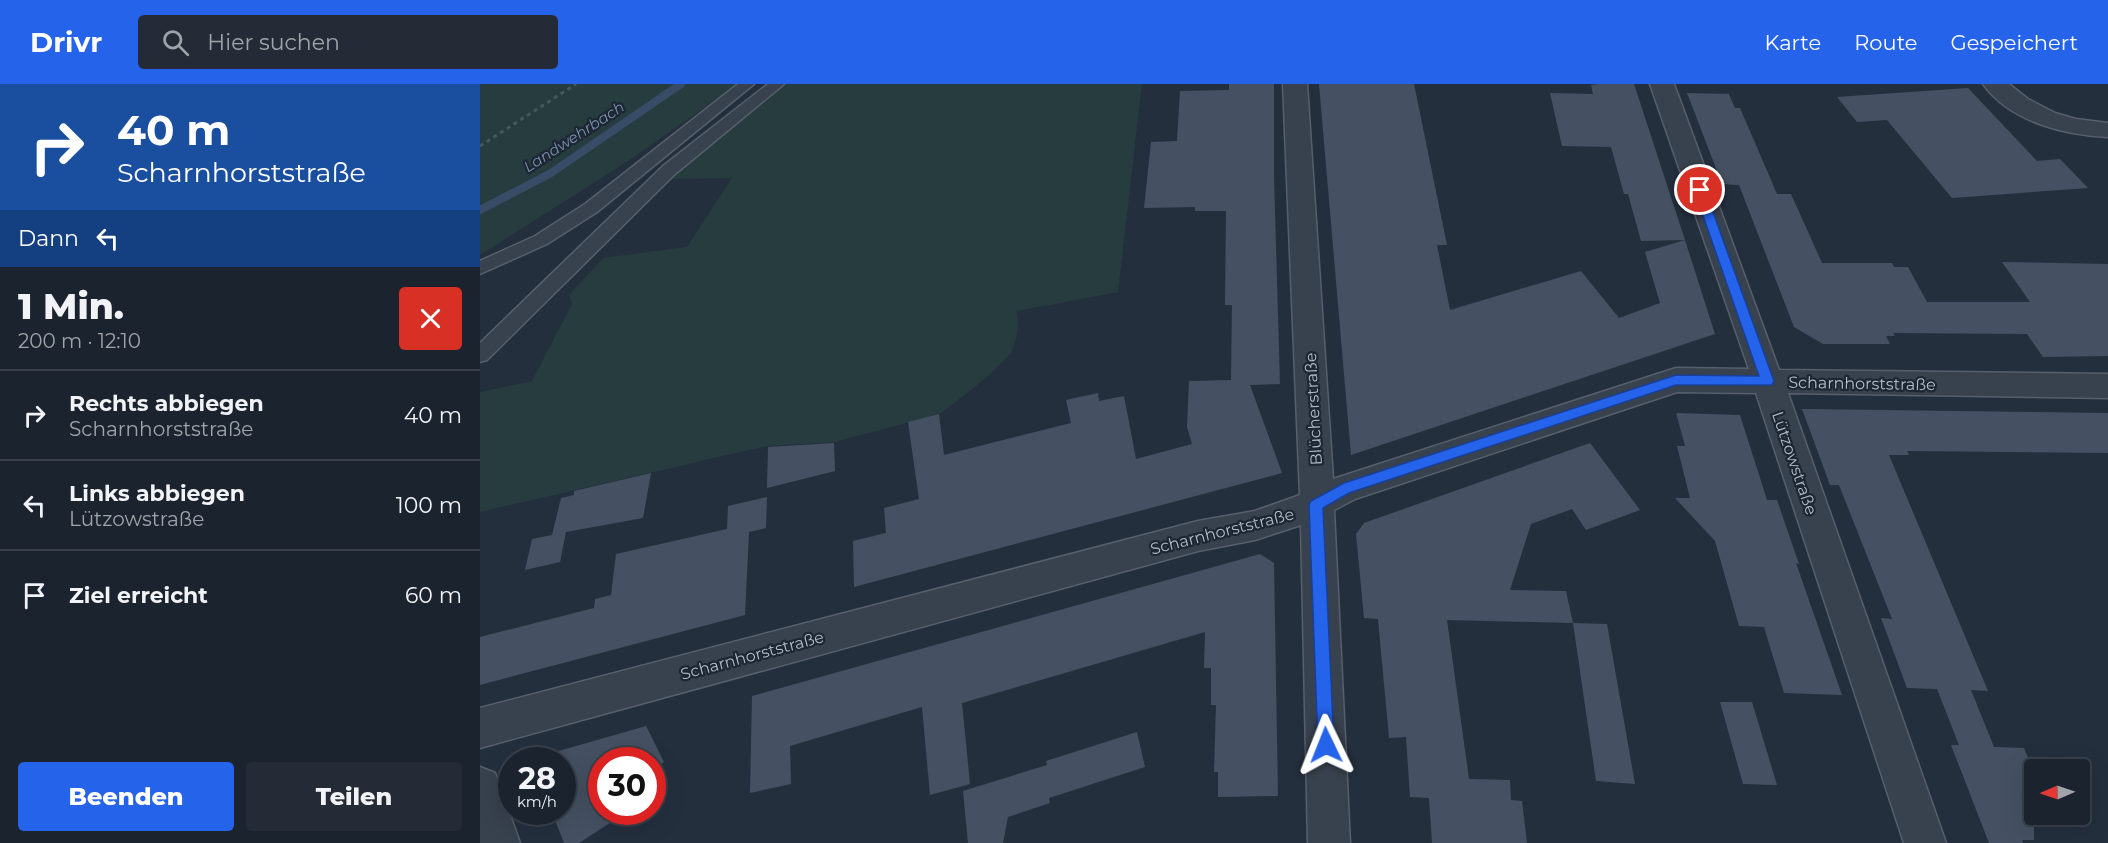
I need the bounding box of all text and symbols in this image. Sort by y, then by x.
search box [138,15,558,69]
text: Drivr [30,25,102,59]
icon: search [159,26,192,59]
text: Hier suchen [207,29,340,56]
text: Karte [1765,30,1821,55]
text: Route [1854,30,1917,55]
text: Gespeichert [1950,30,2078,55]
water label: Landwehrbach [520,97,628,176]
text: 40 m [117,104,230,156]
icon: right [18,108,96,186]
text: Scharnhorststraße [117,156,366,189]
pin [1674,164,1725,215]
icon: arrive [1683,173,1716,206]
icon: left [91,222,124,255]
text: Dann [18,225,79,252]
text: 1 Min. [18,284,124,328]
button: close [399,287,462,350]
text: 200 m · 12:10 [18,329,141,353]
street label: Blücherstraße [1301,352,1326,466]
street label: Scharnhorststraße [1788,373,1936,394]
text: Rechts abbiegen [69,390,264,417]
icon: right [18,399,51,432]
text: 40 m [404,402,462,429]
street label: Lützowstraße [1768,409,1821,517]
text: Scharnhorststraße [69,417,253,441]
text: Links abbiegen [69,480,245,507]
icon: left [18,489,51,522]
text: 100 m [396,492,462,519]
street label: Scharnhorststraße [1148,504,1296,559]
text: Lützowstraße [69,507,204,531]
icon: arrive [18,579,51,612]
text: Ziel erreicht [69,582,208,609]
text: 60 m [405,582,462,609]
street label: Scharnhorststraße [678,627,826,684]
position arrow [1294,713,1358,777]
speed limit sign: 30 [588,747,666,825]
north arrow [2024,759,2090,825]
map controls [2024,759,2090,825]
text: 28 [518,760,556,797]
button: Beenden [18,762,234,831]
button: Teilen [246,762,462,831]
text: km/h [517,792,557,811]

